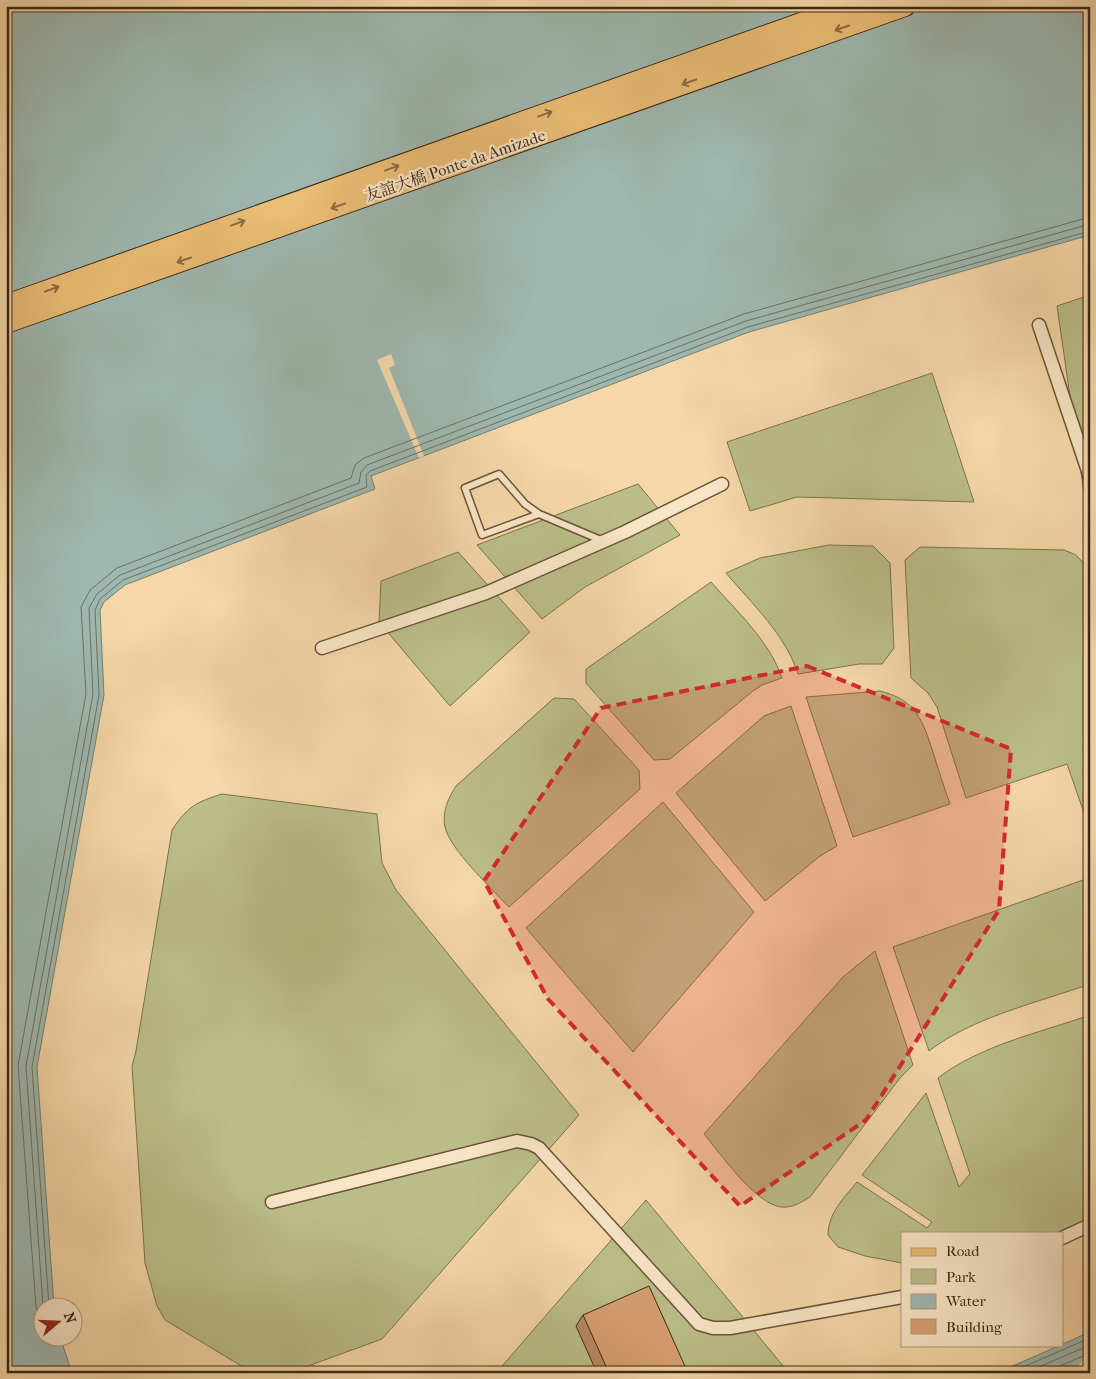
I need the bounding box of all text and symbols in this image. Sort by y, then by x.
one-way arrow [835,24,850,33]
one-way arrow [682,78,697,87]
one-way arrow [536,109,552,118]
street label: 友誼大橋 Ponte da Amizade [362,126,548,205]
one-way arrow [383,163,399,172]
one-way arrow [330,202,346,211]
one-way arrow [230,218,246,227]
one-way arrow [177,256,193,266]
one-way arrow [44,284,59,293]
legend [901,1232,1064,1346]
text: Road [946,1242,980,1260]
text: Park [946,1268,976,1286]
text: Water [945,1292,986,1310]
north arrow [32,1296,82,1346]
text: N [60,1310,80,1326]
text: Building [946,1318,1003,1336]

